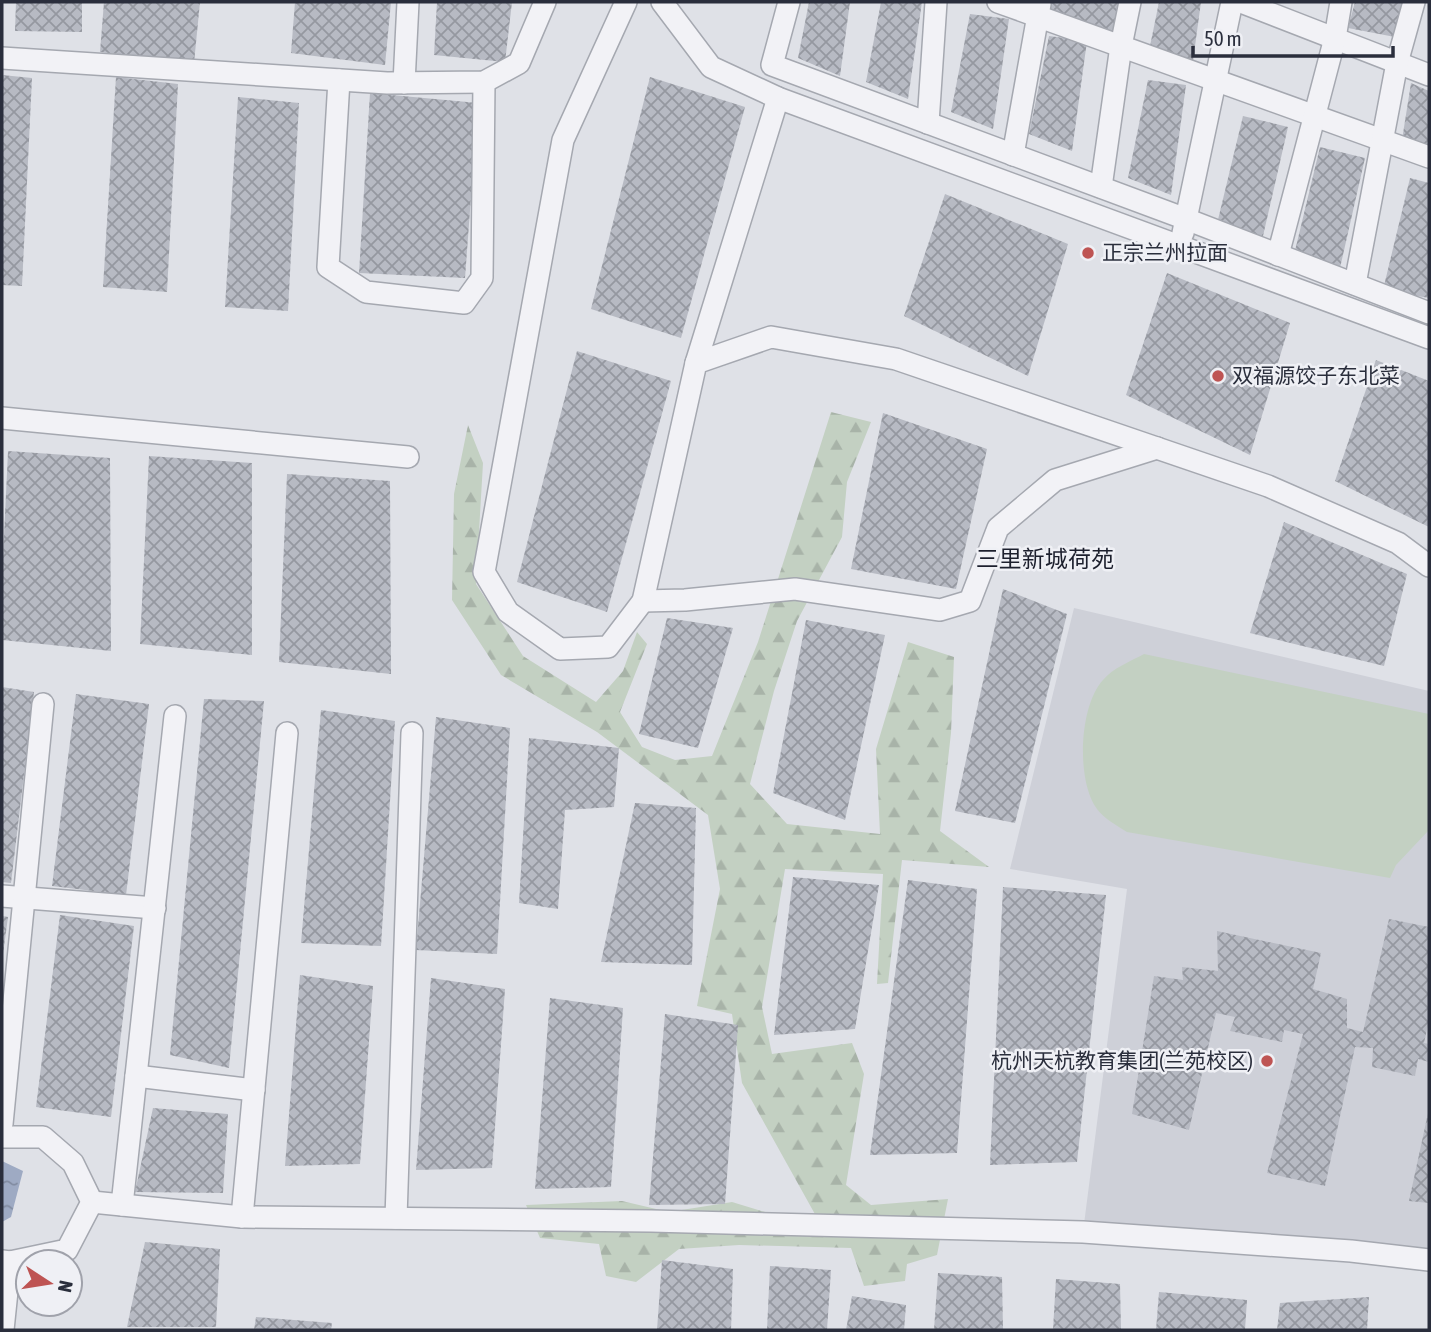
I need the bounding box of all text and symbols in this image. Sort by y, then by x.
scale bar [1193,14,1392,58]
text: 50 m [1204,26,1242,50]
place label: 正宗兰州拉面 [1102,240,1228,264]
marker: 正宗兰州拉面 [1080,245,1096,261]
place label: 双福源饺子东北菜 [1232,363,1400,387]
marker: 双福源饺子东北菜 [1210,368,1226,384]
district label: 三里新城荷苑 [976,546,1114,572]
place label: 杭州天杭教育集团(兰苑校区) [991,1048,1253,1072]
marker: 杭州天杭教育集团(兰苑校区) [1259,1053,1275,1069]
north arrow [14,1248,84,1318]
text: N [54,1279,78,1294]

